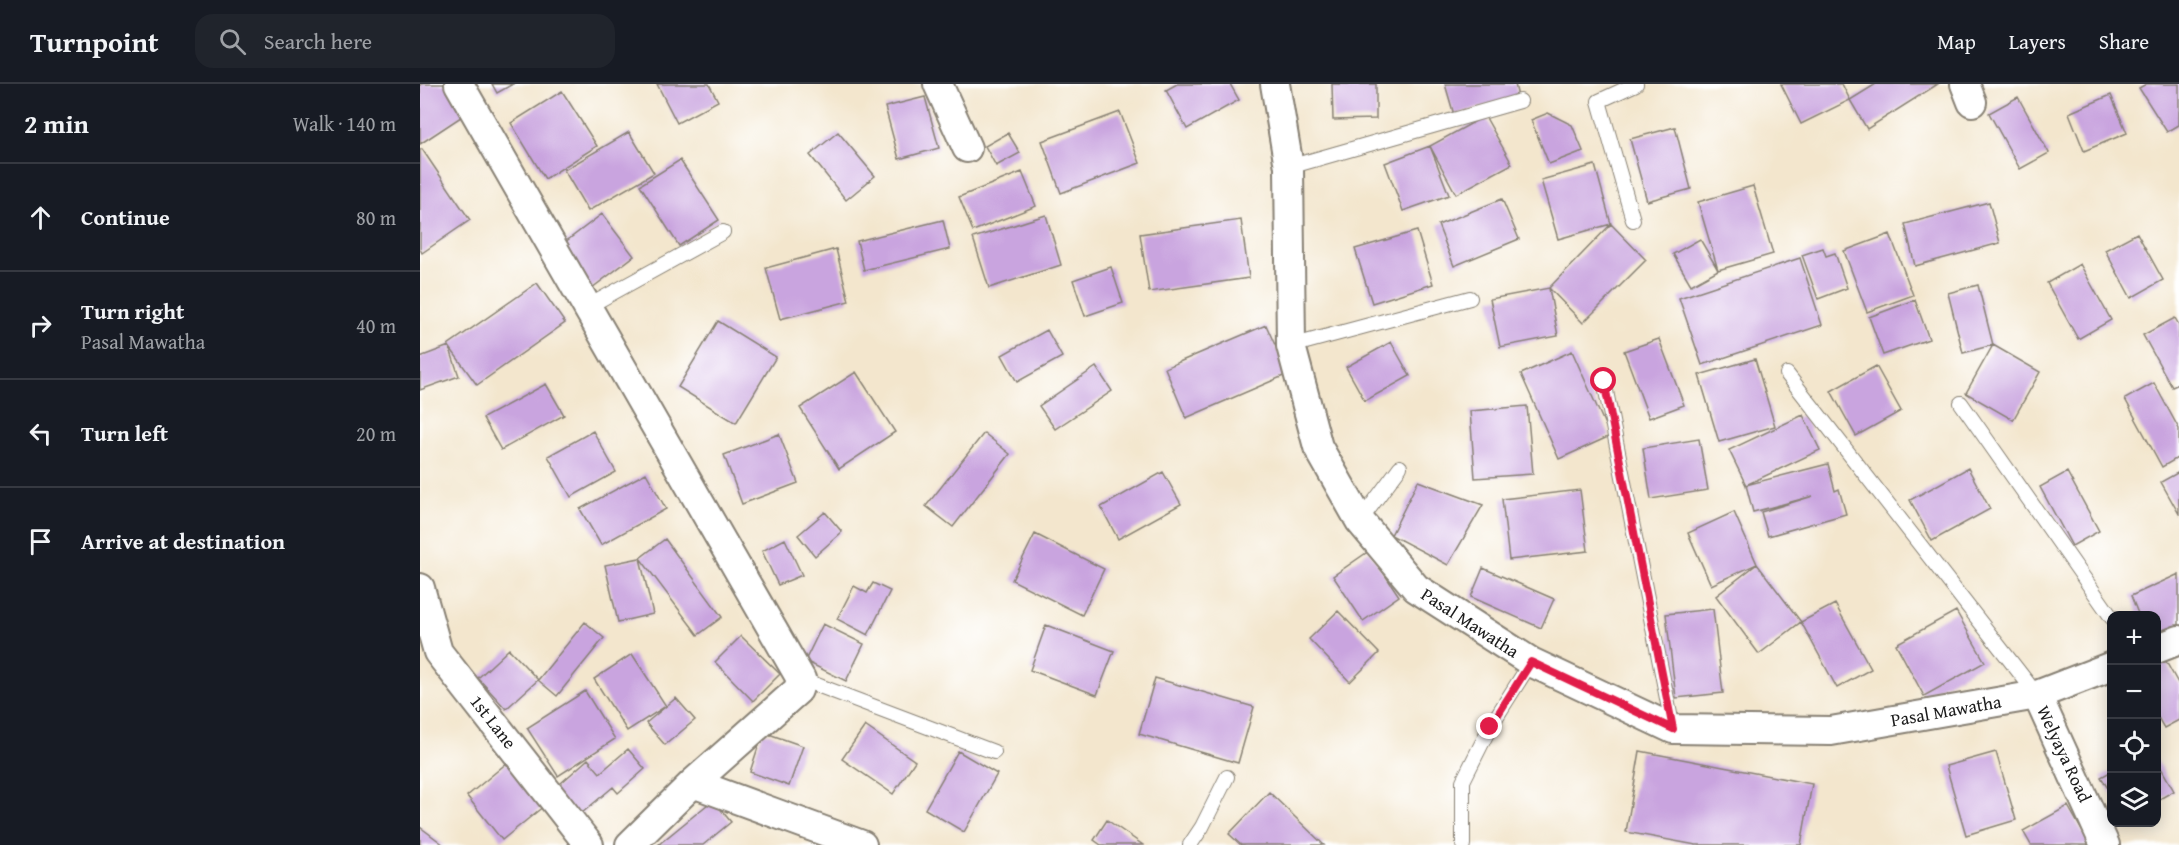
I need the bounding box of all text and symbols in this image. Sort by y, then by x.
search box [195,14,615,68]
text: Turnpoint [30,21,159,62]
icon: search [216,25,249,58]
text: Search here [264,25,372,57]
text: Map [1937,26,1976,57]
text: Layers [2009,26,2066,57]
text: Share [2099,26,2149,57]
text: 2 min [24,104,89,143]
text: Walk · 140 m [293,109,396,138]
icon: ahead [24,201,57,234]
text: Continue [81,201,170,233]
text: 80 m [356,203,396,232]
text: Turn right [81,295,184,327]
icon: right [24,309,57,342]
text: 40 m [356,311,396,340]
text: Pasal Mawatha [81,327,205,356]
route start [1590,367,1616,393]
icon: left [24,417,57,450]
text: Turn left [81,417,168,449]
text: 20 m [356,419,396,448]
icon: arrive [24,525,57,558]
text: Arrive at destination [81,525,285,557]
street label: Pasal Mawatha [1416,581,1525,665]
map controls [2107,611,2161,827]
button: + [2107,611,2161,665]
button: − [2107,665,2161,719]
street label: Pasal Mawatha [1888,687,2004,734]
street label: 1st Lane [464,689,523,754]
street label: Welyaya Road [2030,701,2099,807]
route end [1476,713,1502,739]
button: locate [2107,719,2161,773]
button: layers [2107,773,2161,827]

